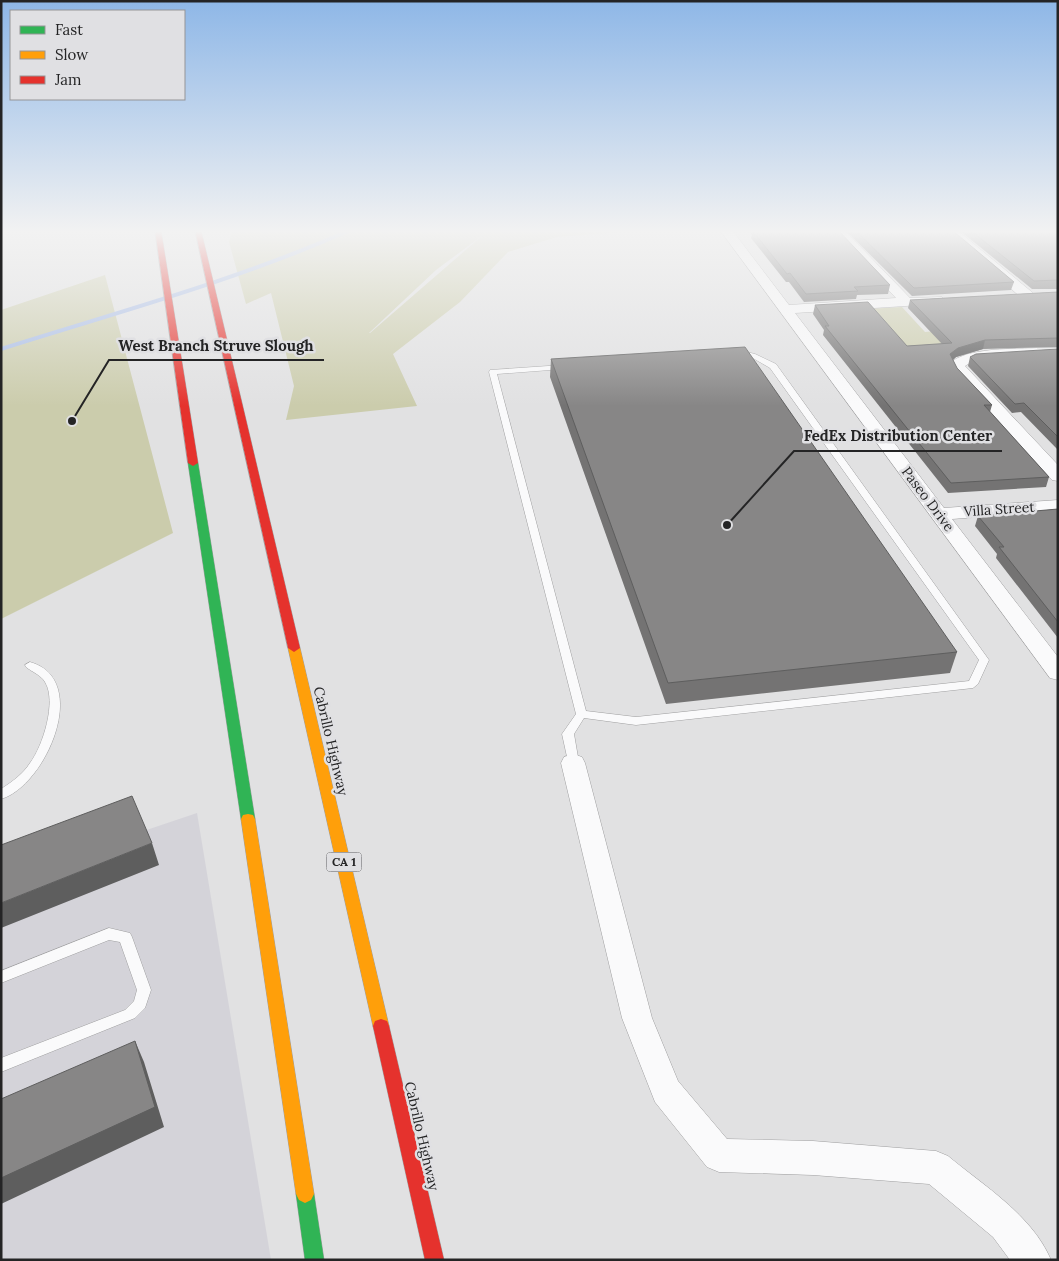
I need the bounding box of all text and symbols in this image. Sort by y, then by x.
legend [10,10,185,100]
text: Fast [55,20,83,39]
text: Slow [55,45,88,64]
text: Jam [54,70,82,89]
callout: West Branch Struve Slough [109,330,324,360]
text: West Branch Struve Slough [118,336,314,355]
callout: FedEx Distribution Center [794,421,1002,451]
text: FedEx Distribution Center [804,426,993,445]
street label: Paseo Drive [898,463,958,535]
street label: Villa Street [962,498,1036,521]
street label: Cabrillo Highway [310,685,352,798]
road number: CA 1 [326,852,362,872]
street label: Cabrillo Highway [401,1080,443,1193]

